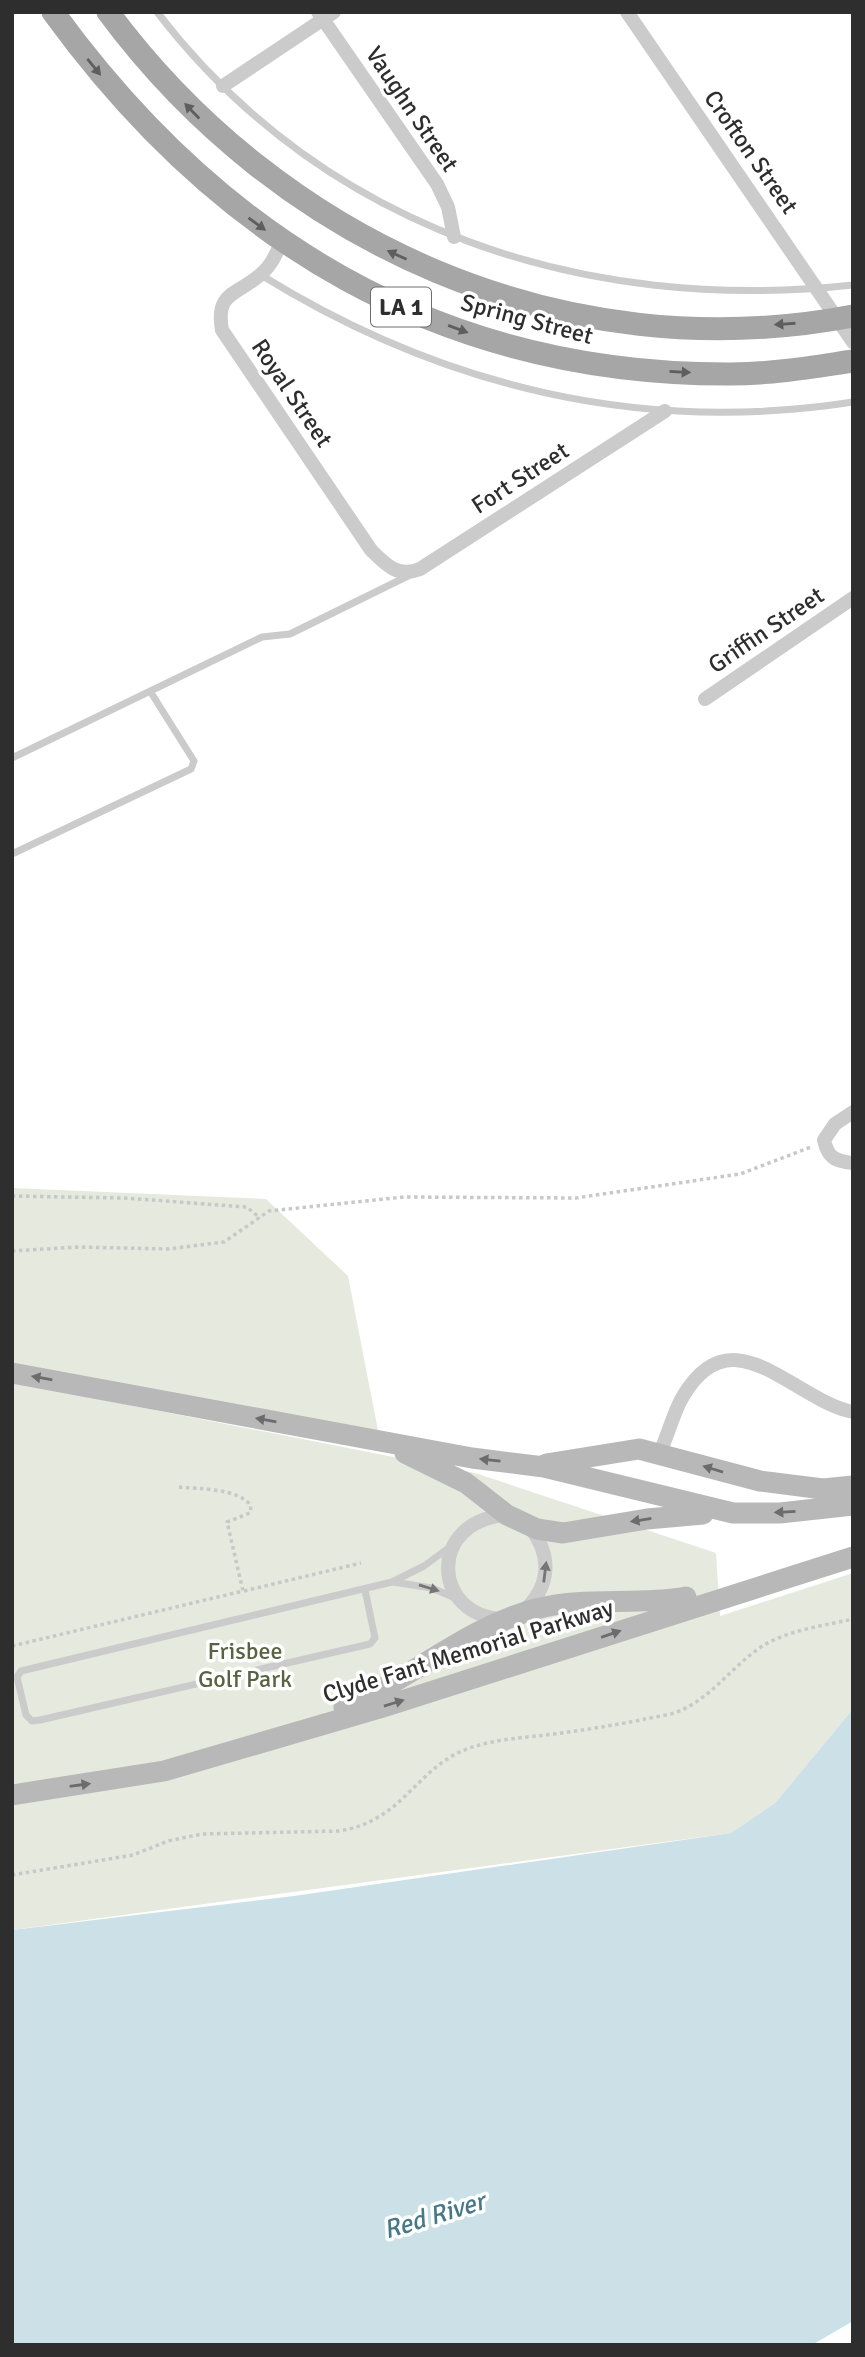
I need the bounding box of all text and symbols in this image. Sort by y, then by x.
street label: Vaughn Street [359,41,465,177]
one-way arrow [86,58,101,75]
street label: Crofton Street [697,84,805,220]
one-way arrow [184,103,200,119]
one-way arrow [248,217,266,231]
one-way arrow [387,249,407,261]
street label: Spring Street [458,287,596,351]
road number: LA 1 [371,288,431,326]
one-way arrow [774,319,796,330]
one-way arrow [447,324,468,335]
street label: Royal Street [245,333,339,453]
one-way arrow [670,367,692,378]
street label: Fort Street [466,436,574,520]
street label: Griffin Street [702,580,830,680]
one-way arrow [31,1373,53,1384]
one-way arrow [255,1414,277,1425]
one-way arrow [479,1454,501,1465]
one-way arrow [702,1464,723,1474]
one-way arrow [774,1507,796,1518]
one-way arrow [630,1515,652,1526]
one-way arrow [540,1561,551,1583]
one-way arrow [418,1583,439,1593]
street label: Clyde Fant Memorial Parkway [319,1592,617,1710]
one-way arrow [600,1628,621,1639]
park label: Frisbee Golf Park [198,1636,292,1694]
one-way arrow [384,1697,405,1708]
one-way arrow [69,1779,91,1790]
water label: Red River [380,2184,492,2246]

